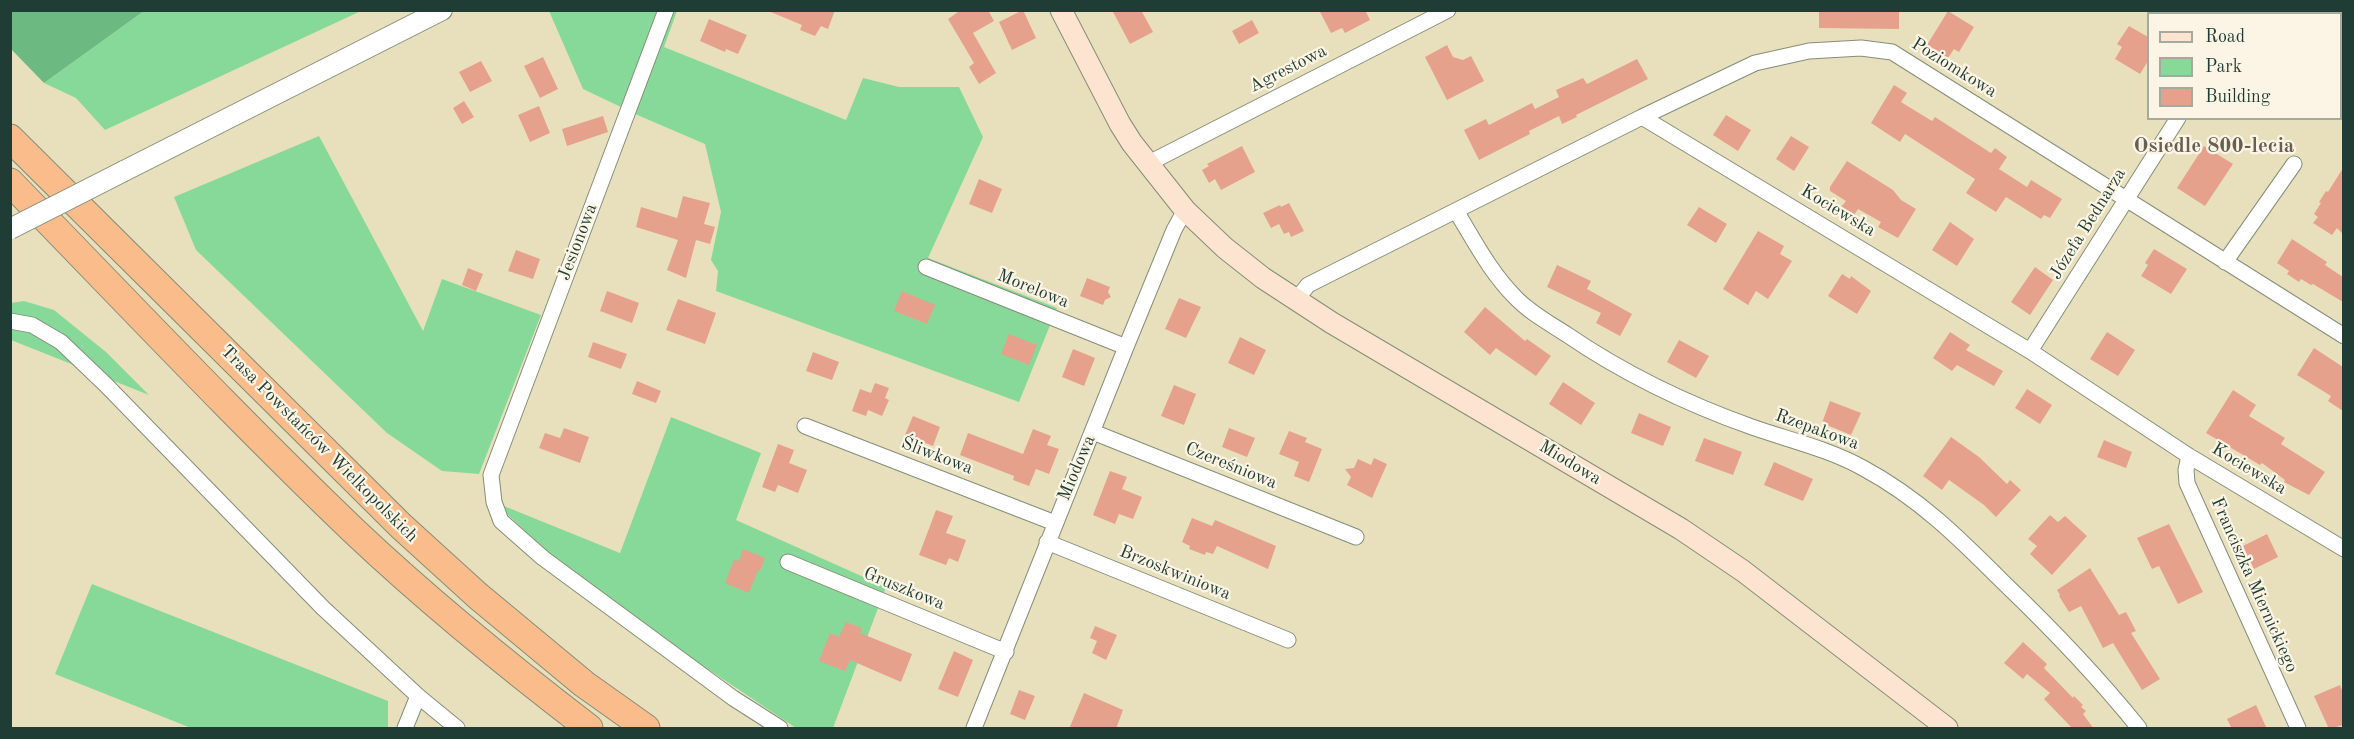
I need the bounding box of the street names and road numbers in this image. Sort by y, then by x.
street label: Poziomkowa [1907,33,2001,103]
street label: Agrestowa [1246,40,1330,98]
street label: Józefa Bednarza [2045,164,2131,284]
street label: Kociewska [1797,180,1879,242]
street label: Jesionowa [554,201,602,283]
street label: Morelowa [994,265,1072,313]
street label: Trasa Powstańców Wielkopolskich [216,341,422,547]
street label: Rzepakowa [1772,405,1862,455]
street label: Śliwkowa [898,432,976,480]
street label: Miodowa [1054,432,1100,504]
street label: Miodowa [1535,436,1605,490]
street label: Czereśniowa [1182,438,1280,494]
street label: Kociewska [2208,438,2290,500]
street label: Franciszka Miernickiego [2206,494,2302,676]
street label: Brzoskwiniowa [1116,541,1234,605]
street label: Gruszkowa [860,563,948,615]

